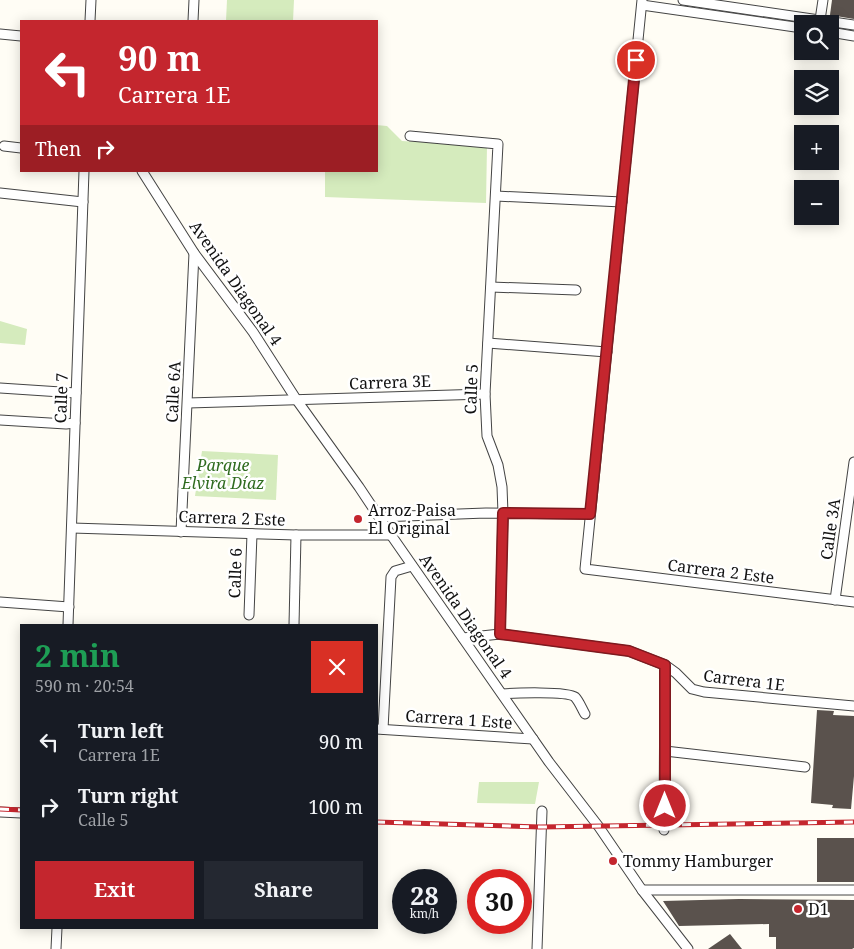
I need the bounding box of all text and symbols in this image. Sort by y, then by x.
map controls [794,15,839,225]
button: search [794,15,839,60]
text: 90 m [118,34,201,81]
pin [615,39,657,81]
icon: left [35,40,100,105]
icon: arrive [622,46,650,74]
button: layers [794,70,839,115]
text: Carrera 1E [118,79,230,109]
button: + [794,125,839,170]
icon: right [91,135,119,163]
text: Then [35,136,81,162]
button: − [794,180,839,225]
street label: Avenida Diagonal 4 [185,216,287,350]
street label: Calle 6A [160,360,186,423]
street label: Calle 5 [459,363,483,415]
street label: Carrera 3E [349,370,431,394]
street label: Calle 7 [49,372,73,424]
park label: Parque Elvira Díaz [181,454,264,494]
street label: Calle 3A [815,496,845,561]
place label: Arroz Paisa El Original [368,499,456,539]
street label: Carrera 2 Este [178,505,286,531]
marker: Arroz Paisa El Original [352,513,364,525]
street label: Calle 6 [223,547,247,599]
street label: Avenida Diagonal 4 [415,549,517,683]
street label: Carrera 2 Este [666,554,776,588]
text: 2 min [35,635,120,676]
button: close [311,641,363,693]
street label: Carrera 1E [702,664,786,696]
text: 590 m · 20:54 [35,675,134,697]
street label: Carrera 1 Este [405,704,513,734]
text: Turn left [78,718,164,744]
icon: left [35,728,63,756]
text: 90 m [319,729,363,755]
text: Carrera 1E [78,744,160,766]
position arrow [638,779,690,831]
text: Turn right [78,783,178,809]
icon: right [35,793,63,821]
text: 100 m [308,794,363,820]
text: Calle 5 [78,809,128,831]
place label: Tommy Hamburger [623,850,774,872]
marker: Tommy Hamburger [607,855,619,867]
button: Exit [35,861,194,919]
button: Share [204,861,363,919]
speed limit sign: 30 [467,869,532,934]
text: 28 [410,878,439,912]
place label: D1 [808,898,829,920]
marker: D1 [792,903,804,915]
text: km/h [410,905,439,922]

